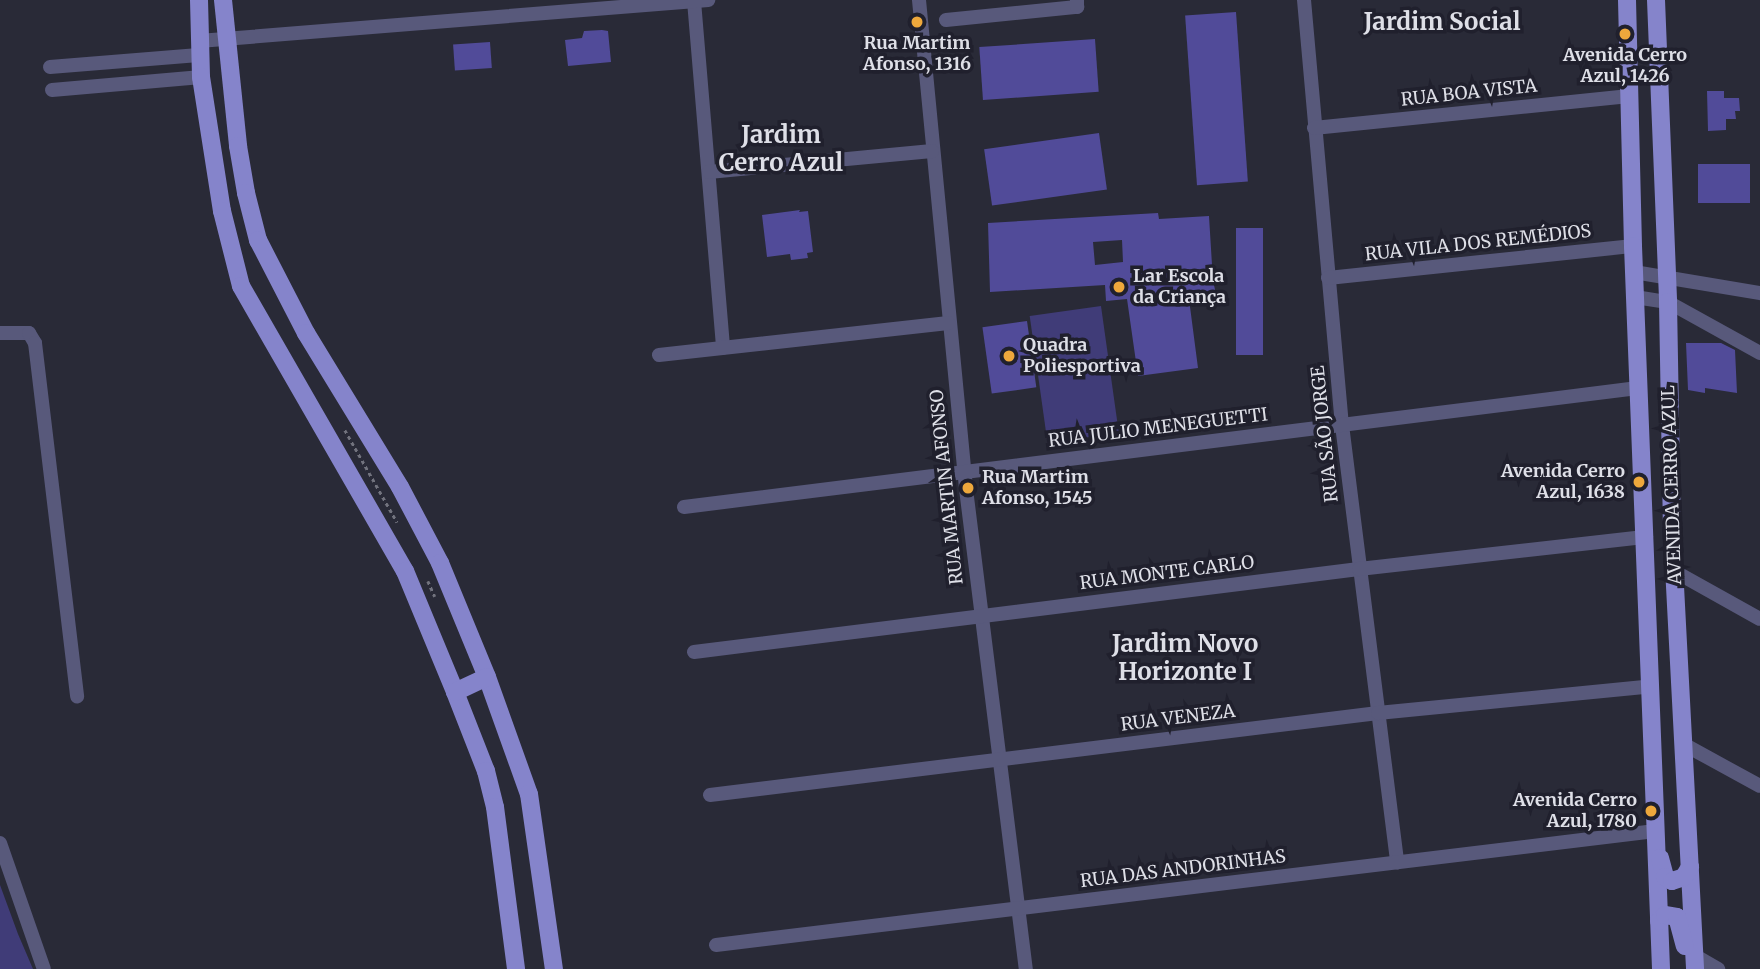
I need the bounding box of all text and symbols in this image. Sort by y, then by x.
district label: Jardim Social [1364,8,1520,36]
marker: Rua Martim Afonso, 1316 [909,14,925,30]
marker: Avenida Cerro Azul, 1426 [1617,26,1633,42]
place label: Rua Martim Afonso, 1316 [863,33,971,76]
place label: Avenida Cerro Azul, 1426 [1563,45,1687,88]
street label: RUA BOA VISTA [1400,75,1538,111]
district label: Jardim Cerro Azul [719,121,843,177]
street label: RUA VILA DOS REMÉDIOS [1364,220,1592,266]
place label: Lar Escola da Criança [1133,266,1226,308]
marker: Lar Escola da Criança [1111,279,1127,295]
place label: Quadra Poliesportiva [1023,335,1141,378]
marker: Quadra Poliesportiva [1001,348,1017,364]
street label: RUA SÃO JORGE [1307,365,1343,503]
street label: AVENIDA CERRO AZUL [1658,385,1686,585]
street label: RUA MARTIN AFONSO [926,388,968,586]
street label: RUA JULIO MENEGUETTI [1047,404,1269,452]
place label: Avenida Cerro Azul, 1638 [1501,461,1625,504]
place label: Rua Martim Afonso, 1545 [982,467,1092,510]
marker: Avenida Cerro Azul, 1638 [1631,474,1647,490]
marker: Rua Martim Afonso, 1545 [960,480,976,496]
street label: RUA MONTE CARLO [1079,552,1255,594]
district label: Jardim Novo Horizonte I [1112,630,1258,686]
street label: RUA VENEZA [1119,700,1237,736]
place label: Avenida Cerro Azul, 1780 [1513,790,1637,832]
marker: Avenida Cerro Azul, 1780 [1643,803,1659,819]
street label: RUA DAS ANDORINHAS [1079,846,1287,892]

